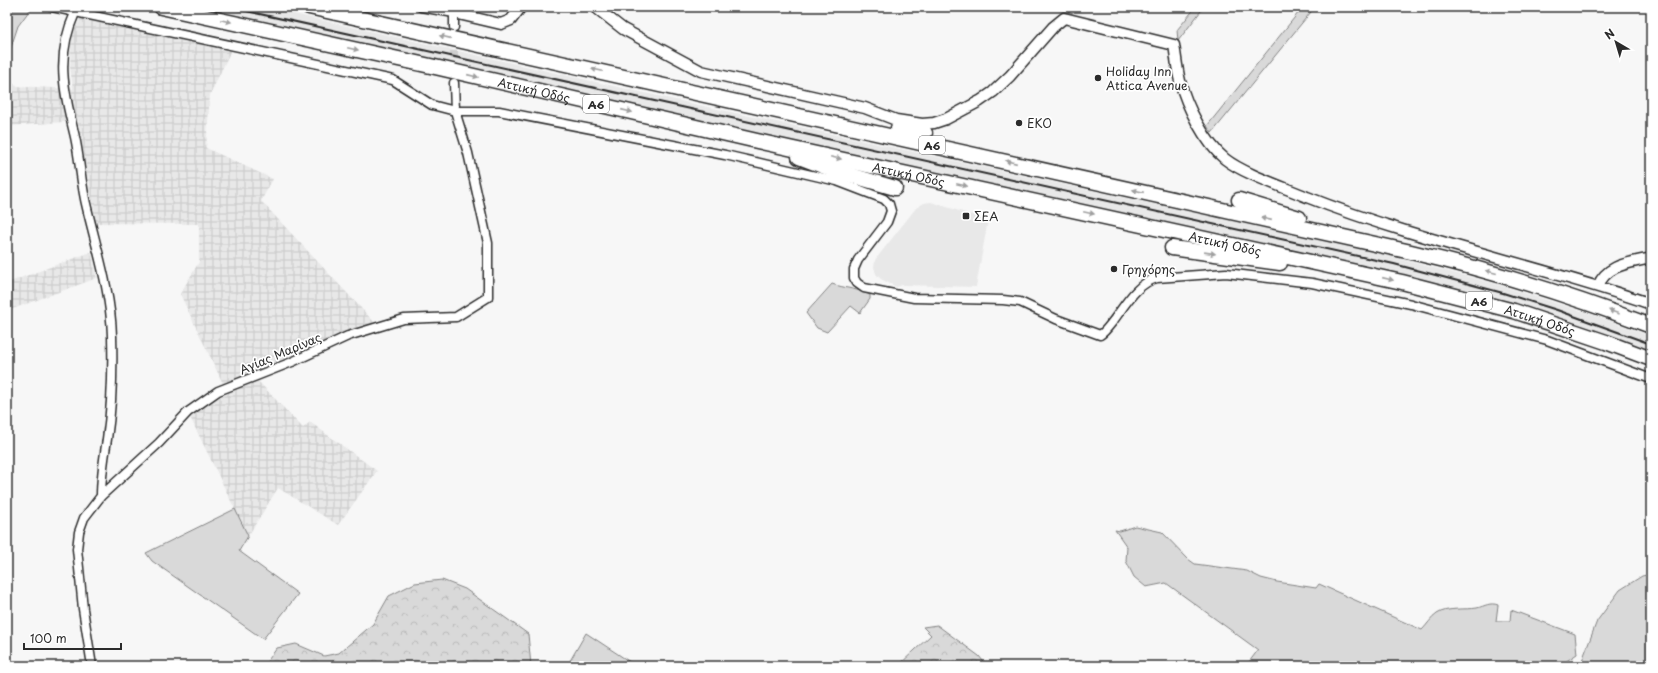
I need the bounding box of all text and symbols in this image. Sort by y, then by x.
one-way arrow [220,19,232,25]
north arrow [1596,22,1636,62]
text: N [1601,24,1618,43]
one-way arrow [439,33,451,39]
one-way arrow [347,47,359,53]
place label: Holiday Inn Attica Avenue [1106,62,1188,94]
one-way arrow [590,67,603,73]
one-way arrow [467,73,479,79]
street label: Αττική Οδός [496,73,572,107]
marker: Holiday Inn Attica Avenue [1093,73,1103,83]
road number: Α6 [583,95,609,113]
one-way arrow [621,109,633,115]
place label: EKO [1027,114,1052,132]
marker: EKO [1014,118,1024,128]
road number: Α6 [919,136,945,154]
one-way arrow [830,155,843,161]
street label: Αττική Οδός [871,157,946,191]
one-way arrow [1005,159,1017,165]
one-way arrow [956,182,968,188]
one-way arrow [1131,187,1144,193]
place label: ΣΕΑ [974,207,999,225]
one-way arrow [1083,210,1095,216]
marker: ΣΕΑ [961,211,971,221]
one-way arrow [1260,216,1273,222]
street label: Αττική Οδός [1187,227,1263,260]
one-way arrow [1204,250,1217,256]
place label: Γρηγόρης [1122,260,1175,278]
marker: Γρηγόρης [1109,264,1119,274]
one-way arrow [1484,269,1496,275]
one-way arrow [1382,276,1395,282]
road number: Α6 [1466,292,1492,310]
street label: Αττική Οδός [1502,300,1577,340]
one-way arrow [1608,309,1620,315]
street label: Αγίας Μαρίνας [236,328,324,378]
scale bar [24,625,121,651]
text: 100 m [30,629,67,647]

